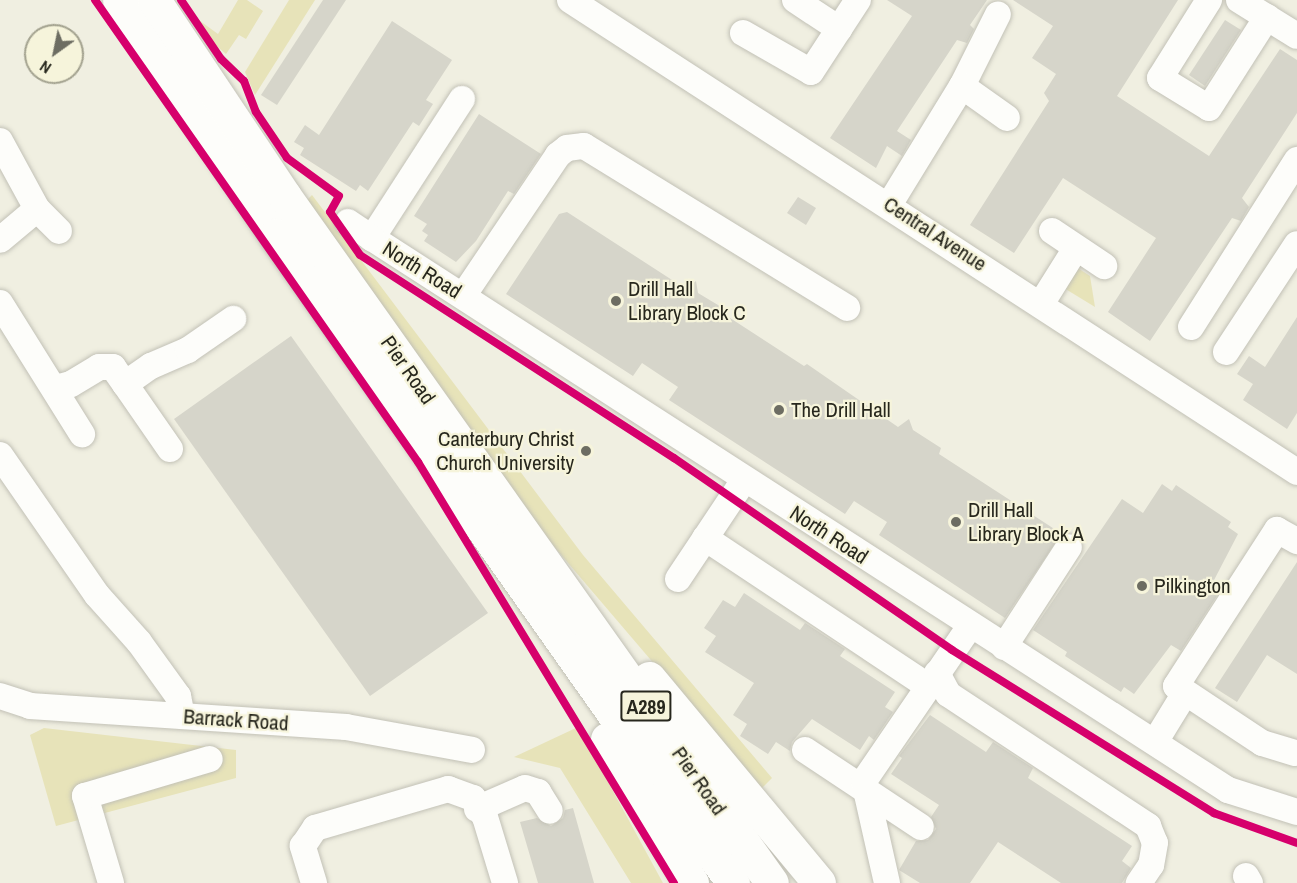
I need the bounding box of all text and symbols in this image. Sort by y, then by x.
north arrow [24,24,84,84]
text: N [35,56,55,79]
street label: Central Avenue [878,191,992,277]
street label: North Road [378,236,466,304]
place label: Drill Hall Library Block C [628,276,746,326]
marker: Drill Hall Library Block C [609,294,623,308]
street label: Pier Road [375,331,441,409]
place label: The Drill Hall [791,397,890,423]
marker: The Drill Hall [772,403,786,417]
place label: Canterbury Christ Church University [436,426,574,476]
marker: Canterbury Christ Church University [579,444,593,458]
place label: Drill Hall Library Block A [968,497,1085,547]
street label: North Road [785,500,873,570]
marker: Drill Hall Library Block A [949,515,963,529]
place label: Pilkington [1154,573,1231,599]
marker: Pilkington [1135,579,1149,593]
road number: A289 [619,689,673,723]
street label: Barrack Road [183,704,289,736]
street label: Pier Road [666,742,732,820]

